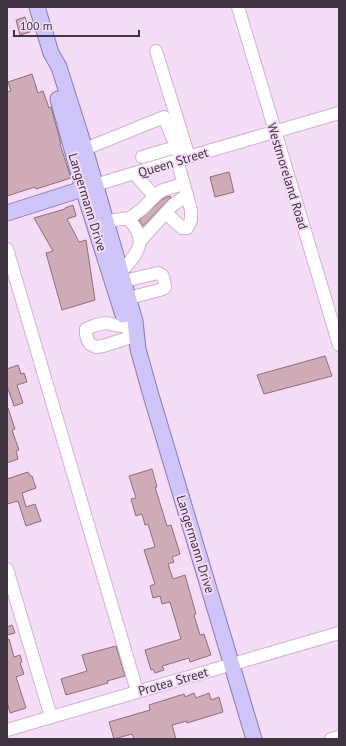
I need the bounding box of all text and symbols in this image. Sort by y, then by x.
scale bar [14,12,139,38]
text: 100 m [20,18,53,33]
street label: Westmoreland Road [263,121,312,232]
street label: Queen Street [136,144,211,181]
street label: Langermann Drive [65,151,111,253]
street label: Langermann Drive [173,493,219,595]
street label: Protea Street [136,663,211,700]

